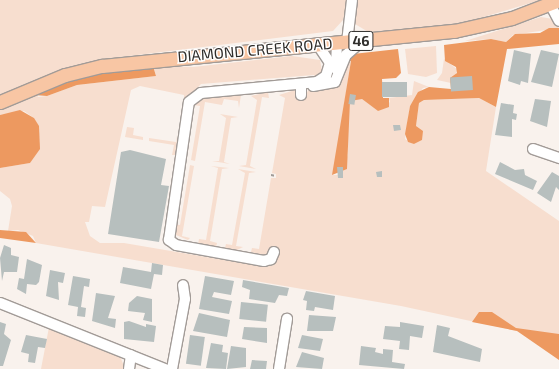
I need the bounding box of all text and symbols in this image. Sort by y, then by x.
road number: 46 [348,29,374,53]
street label: DIAMOND CREEK ROAD [177,34,333,66]

